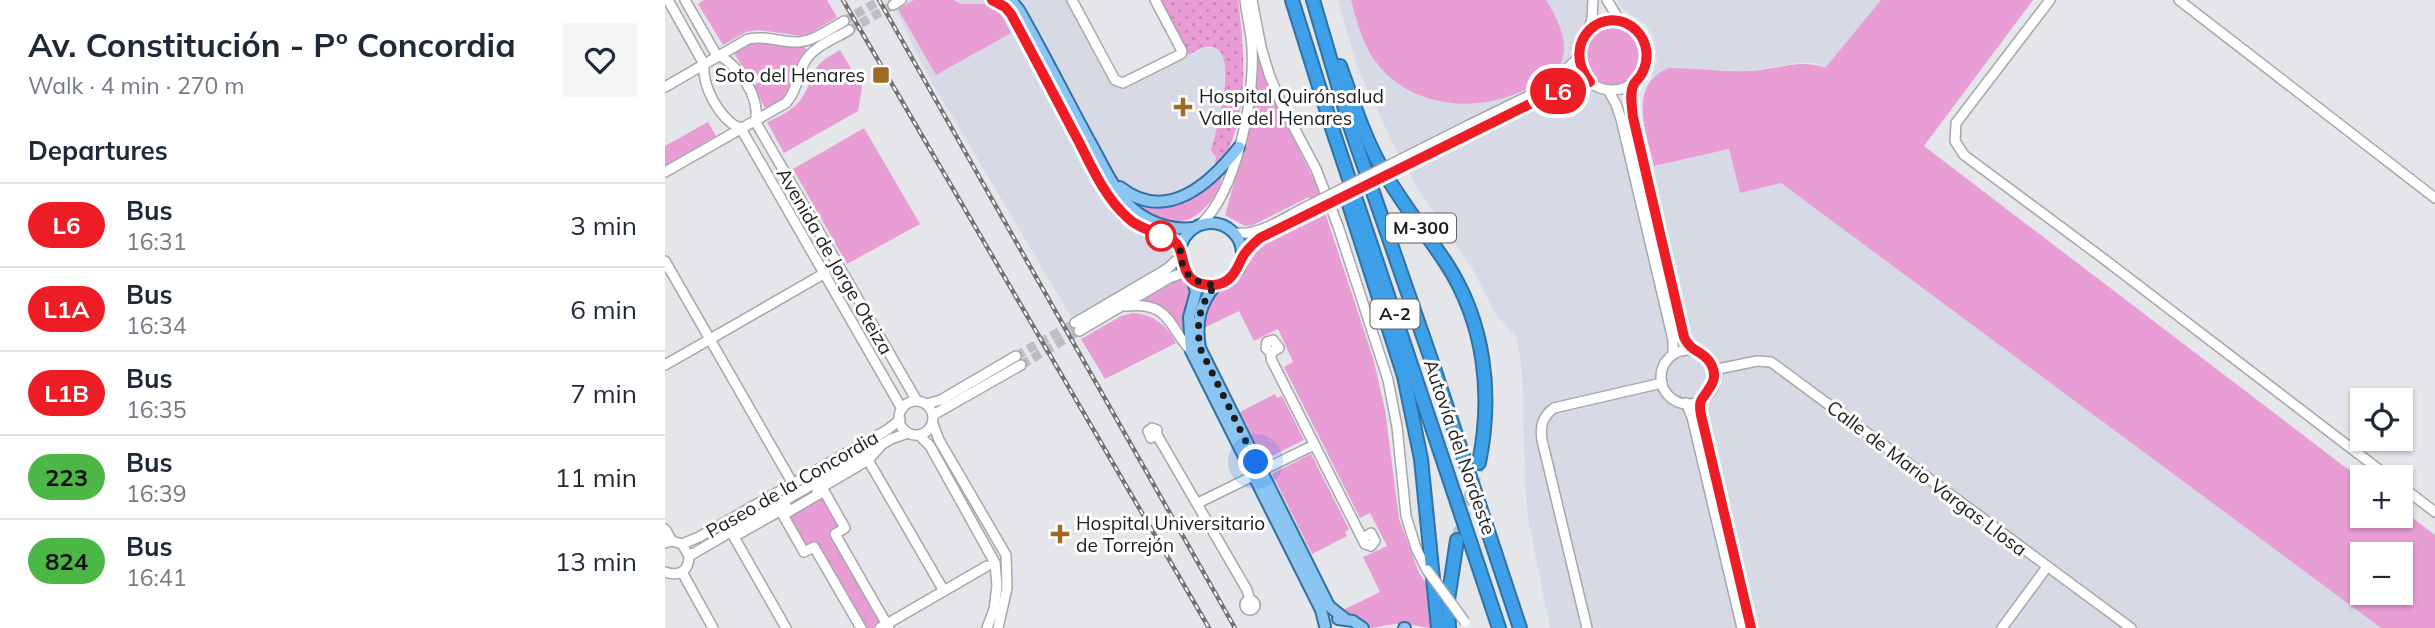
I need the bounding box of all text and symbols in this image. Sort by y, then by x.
button: heart [563,23,637,97]
text: Av. Constitución - Pº Concordia [28,24,516,65]
place label: Soto del Henares [715,63,865,87]
marker: Soto del Henares [871,65,891,85]
line badge: L6 [1527,68,1589,114]
text: Walk · 4 min · 270 m [28,71,245,100]
text: L6 [1544,76,1572,106]
place label: Hospital Quirónsalud Valle del Henares [1199,84,1384,130]
marker: Hospital Quirónsalud Valle del Henares [1173,97,1193,117]
text: Departures [28,134,168,167]
street label: Avenida de Jorge Oteiza [772,163,898,359]
text: Bus [126,194,172,227]
text: 3 min [570,209,637,242]
text: L6 [53,210,80,240]
road number: M-300 [1386,213,1456,242]
unlabelled marker [1146,221,1176,251]
text: 16:31 [126,227,186,256]
text: Bus [126,278,172,311]
text: 6 min [570,293,637,326]
text: L1A [44,294,89,324]
road number: A-2 [1371,300,1419,328]
text: 16:34 [126,311,186,340]
street label: Autovía del Nordeste [1419,356,1501,538]
text: Bus [126,362,172,395]
text: 7 min [570,377,637,410]
text: L1B [44,378,89,408]
map controls [2350,388,2413,605]
button: locate [2350,388,2413,451]
text: 16:35 [126,395,186,424]
street label: Calle de Mario Vargas Llosa [1822,395,2032,561]
street label: Paseo de la Concordia [702,425,882,543]
your location [1238,444,1273,479]
text: Bus [126,446,172,479]
text: 11 min [555,461,637,494]
text: 223 [45,462,88,492]
button: + [2350,465,2413,528]
text: 16:39 [126,479,186,508]
place label: Hospital Universitario de Torrejón [1076,511,1265,557]
marker: Hospital Universitario de Torrejón [1050,524,1070,544]
text: Bus [126,530,172,563]
button: − [2350,542,2413,605]
text: 13 min [555,545,637,578]
text: 824 [45,546,88,576]
text: 16:41 [126,563,186,592]

